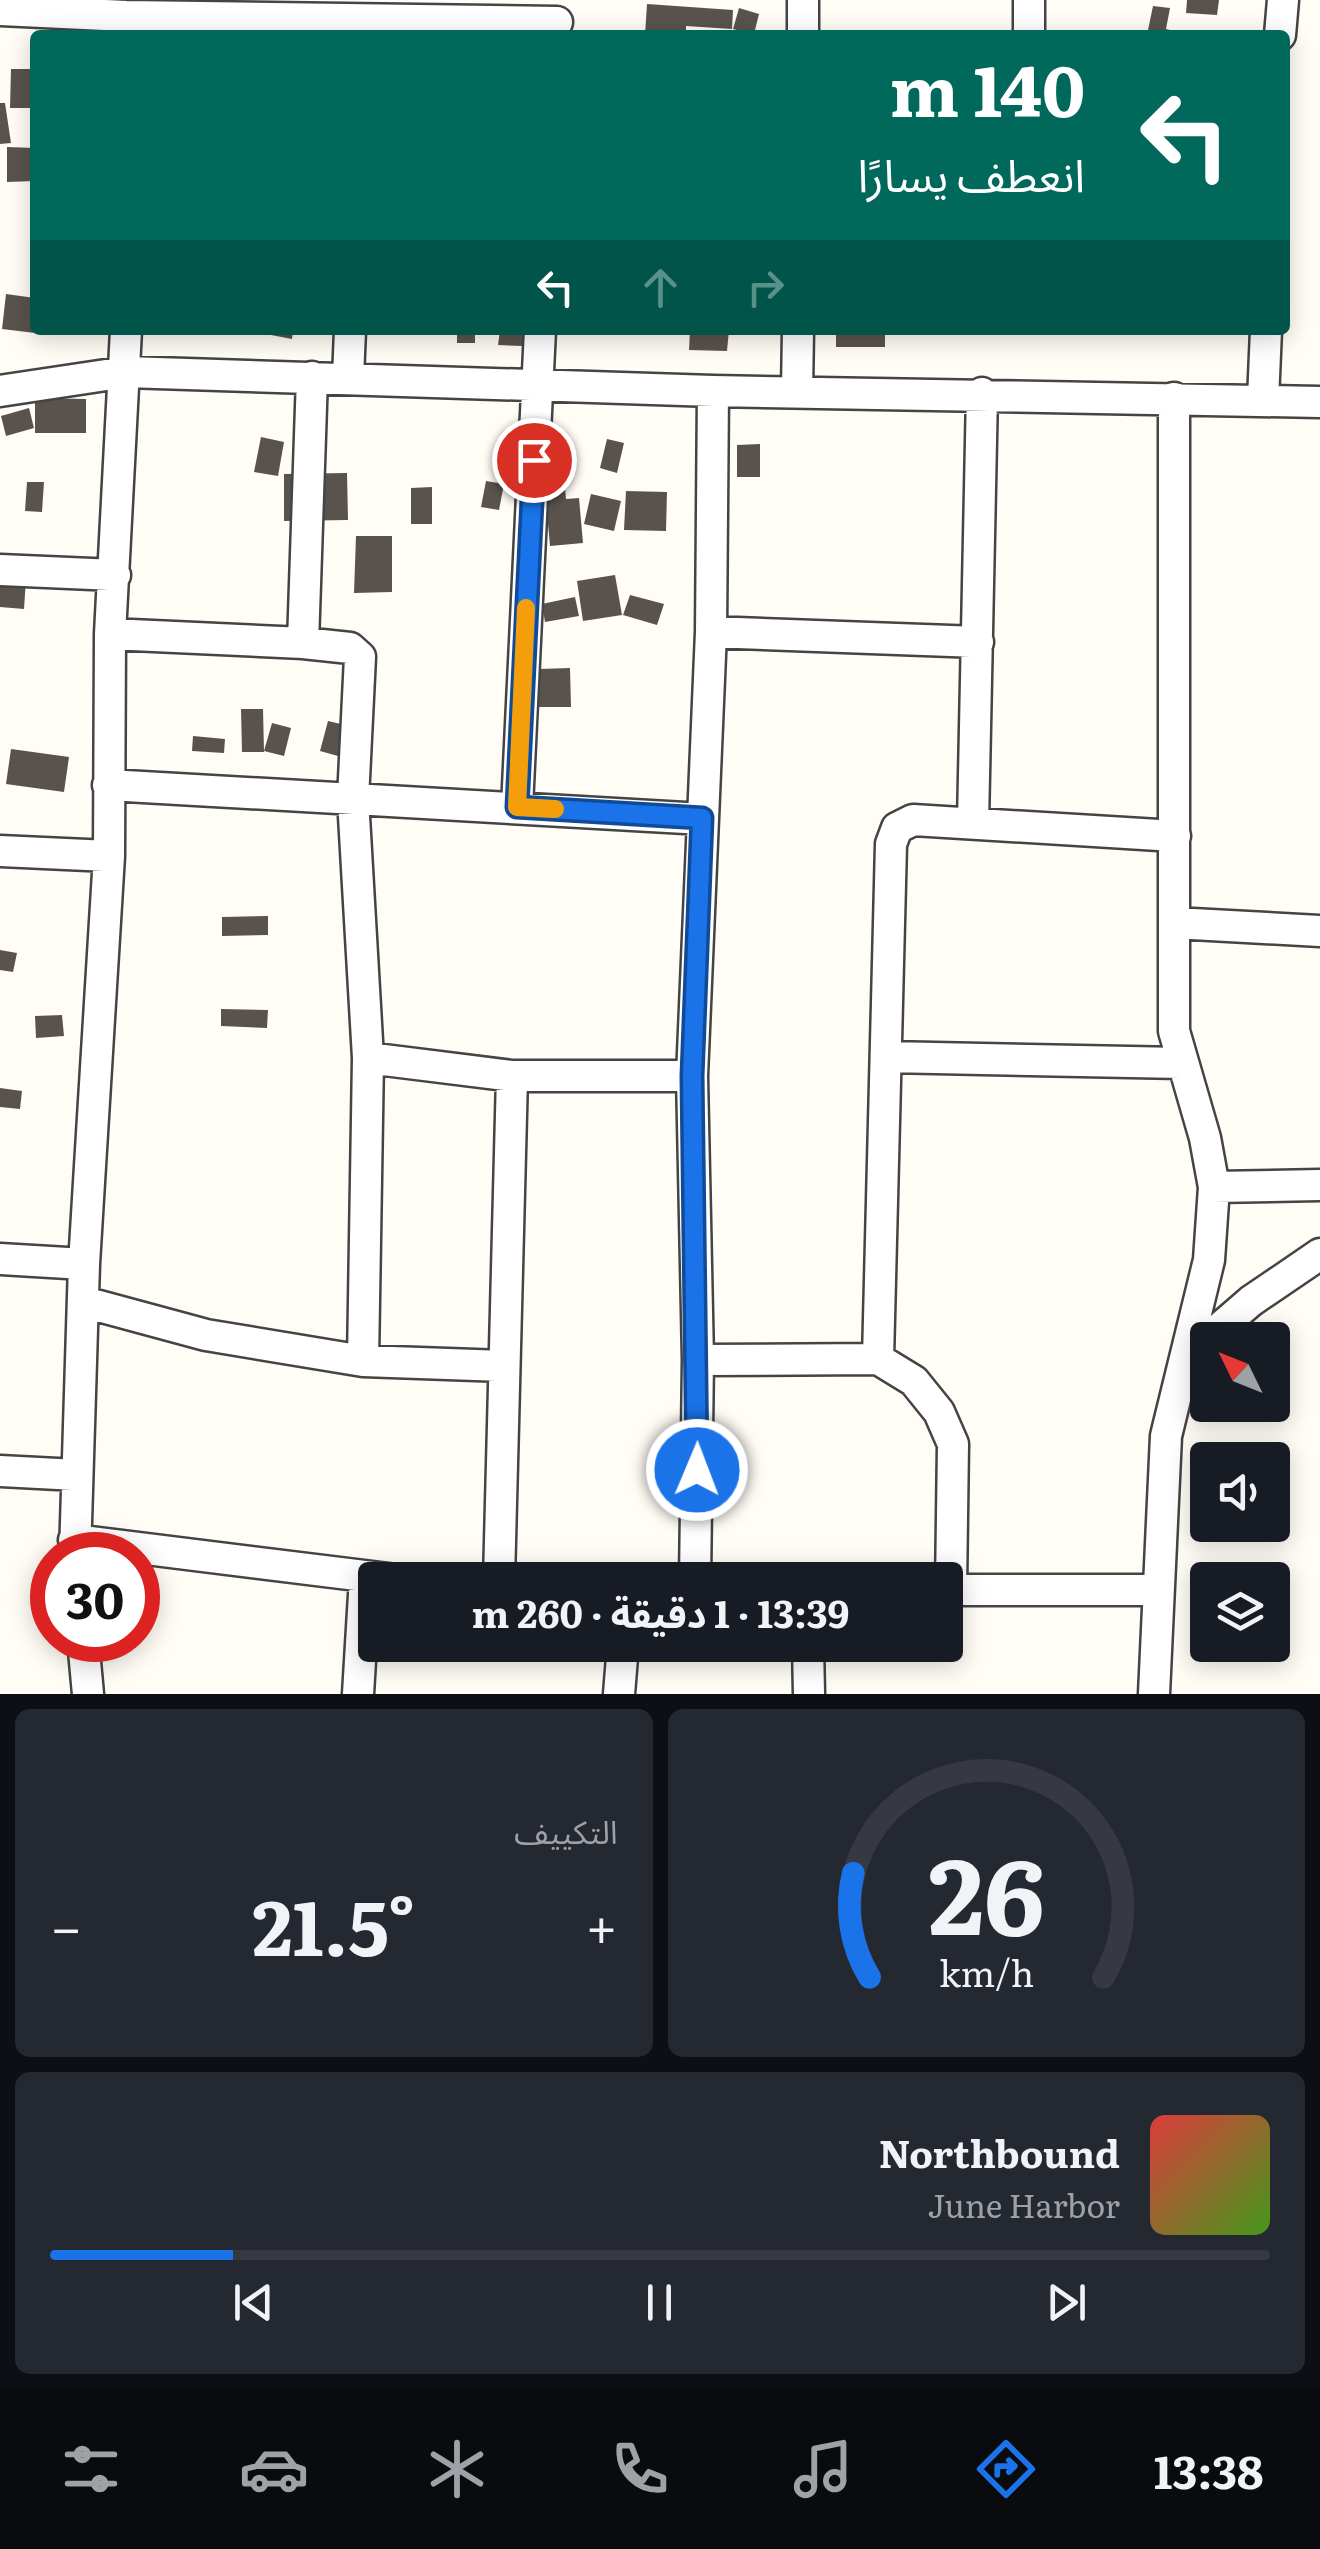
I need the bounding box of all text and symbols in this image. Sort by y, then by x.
text: 140 m [890,35,1085,139]
icon: left [1120,70,1250,200]
text: انعطف يسارًا [857,139,1085,206]
icon: left [528,260,583,315]
icon: ahead [633,260,688,315]
icon: right [738,260,793,315]
pin [492,418,577,503]
icon: arrive [507,433,562,488]
north arrow [1190,1322,1290,1422]
map controls [1190,1322,1290,1662]
position arrow [645,1418,749,1522]
button: sound [1190,1442,1290,1542]
speed limit sign: 30 [30,1532,160,1662]
button: layers [1190,1562,1290,1662]
text: 13:39 · 1 دقيقة · 260 m [471,1583,850,1640]
text: التكييف [514,1806,618,1854]
text: 26 [928,1813,1045,1967]
text: 21.5° [252,1868,415,1979]
text: − [50,1883,82,1965]
text: + [585,1883,617,1965]
text: km/h [939,1945,1034,1998]
text: Northbound [879,2123,1120,2180]
text: June Harbor [928,2180,1120,2228]
icon: previous [226,2275,281,2330]
icon: pause [632,2275,687,2330]
icon: next [1039,2275,1094,2330]
icon: filters [56,2434,126,2504]
icon: car [239,2434,309,2504]
icon: climate [422,2434,492,2504]
icon: phone [605,2434,675,2504]
icon: music [788,2434,858,2504]
icon: directions [971,2434,1041,2504]
text: 13:38 [1154,2436,1264,2503]

